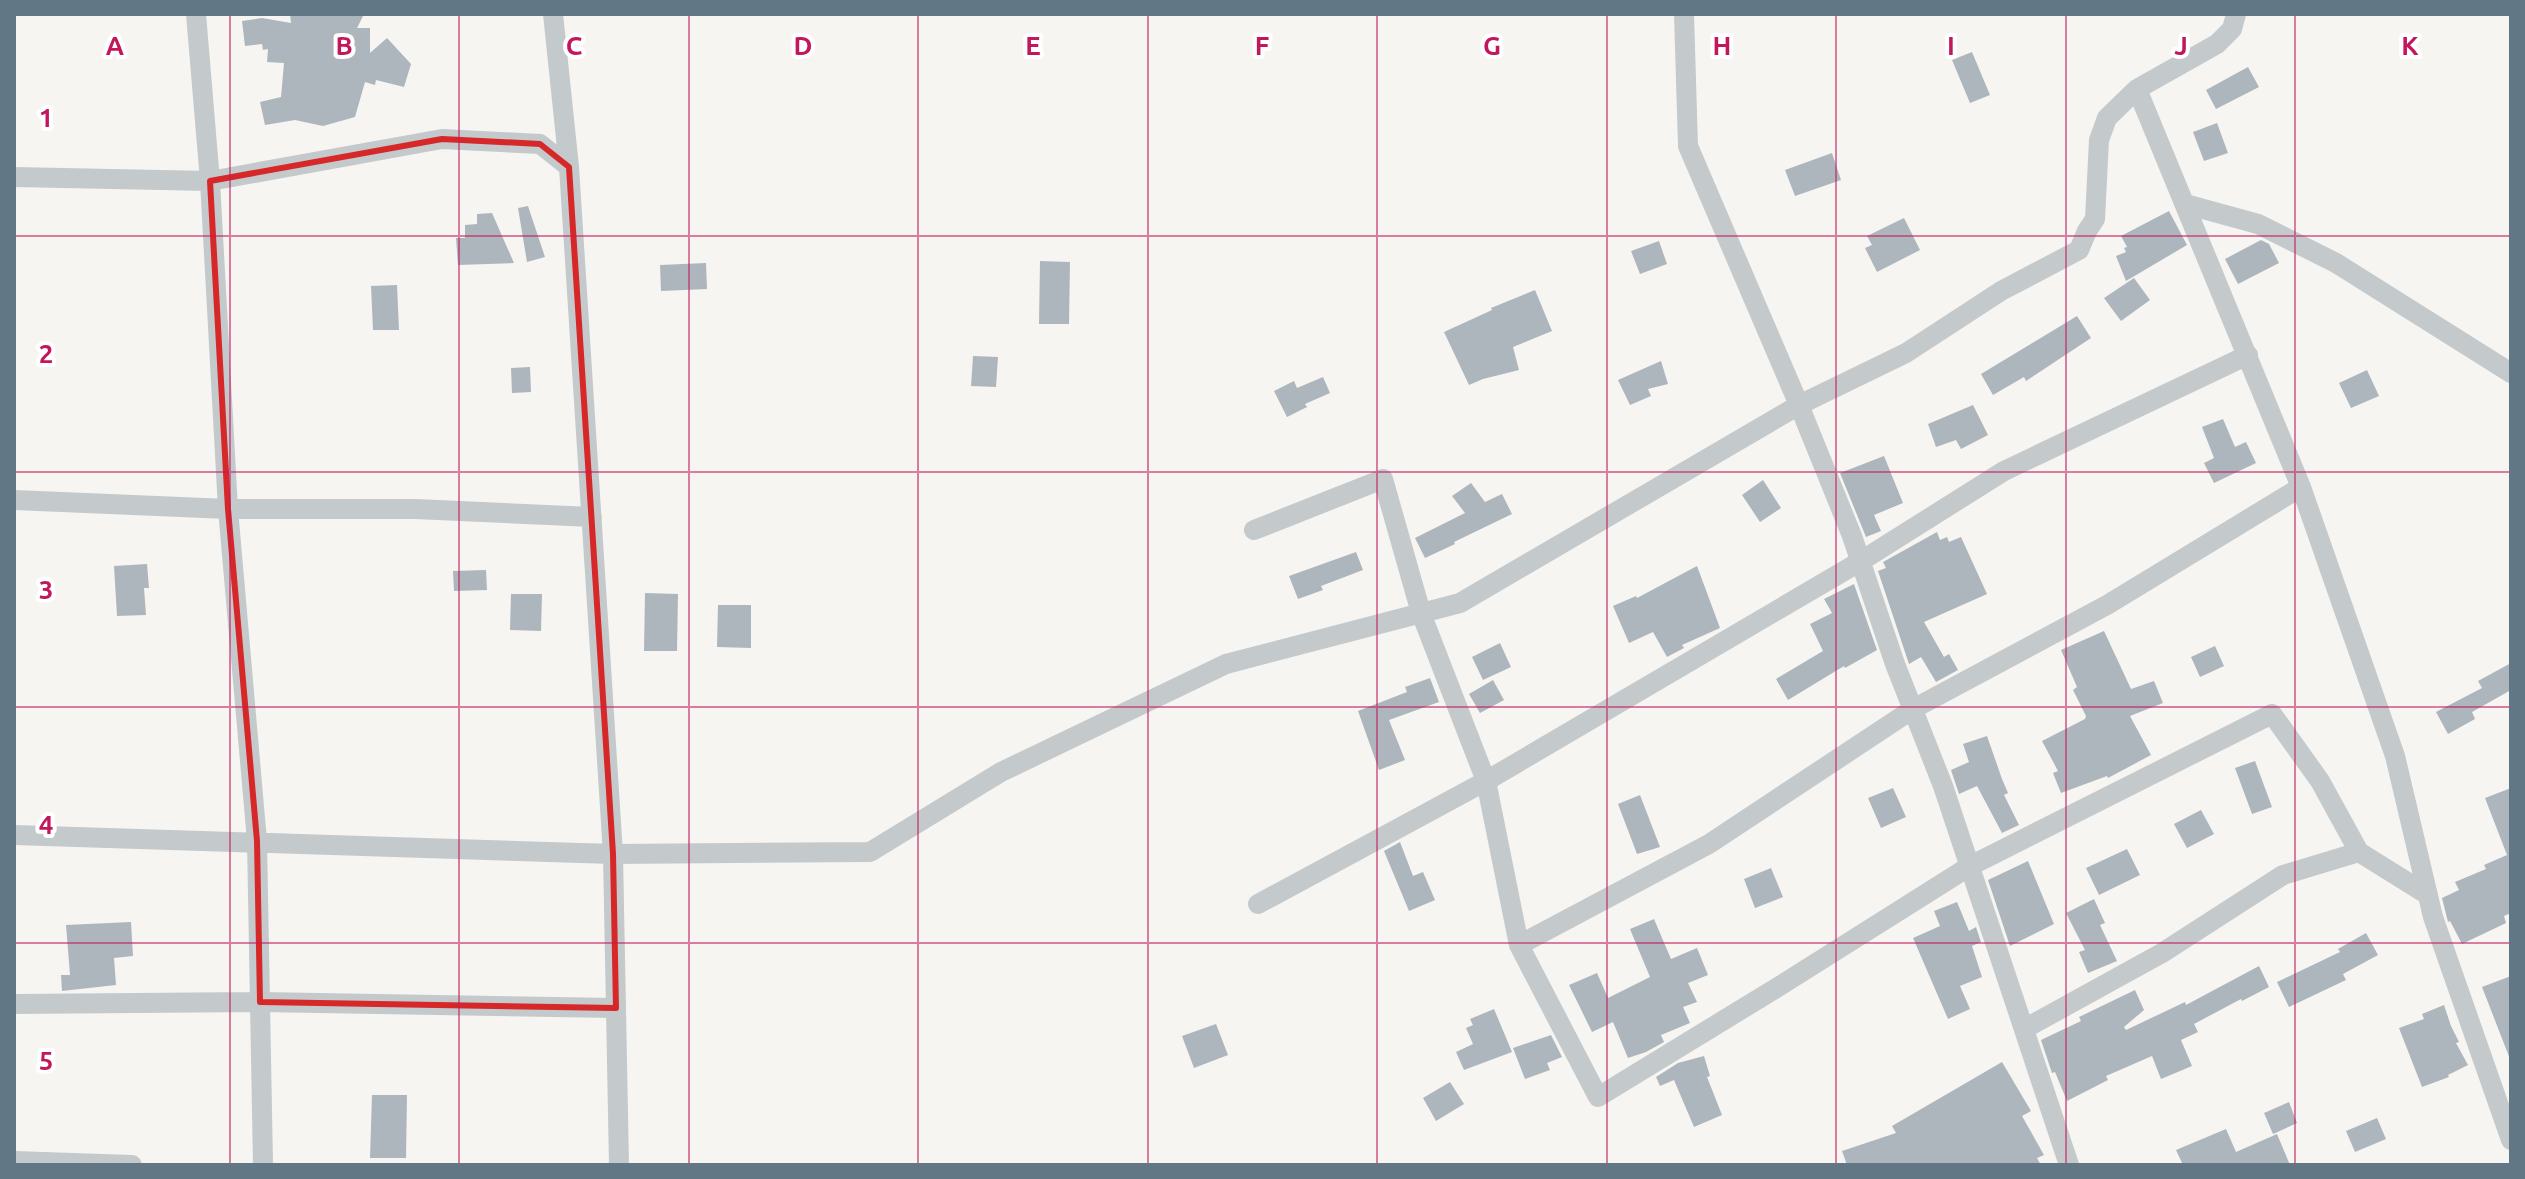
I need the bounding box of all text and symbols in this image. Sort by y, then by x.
text: A [106,31,125,60]
text: B [335,31,353,60]
text: C [566,31,583,60]
text: D [794,31,812,60]
text: E [1025,31,1041,60]
text: F [1255,31,1269,60]
text: G [1483,31,1501,60]
text: H [1713,31,1731,60]
text: I [1947,31,1955,60]
text: J [2174,31,2188,60]
text: K [2401,31,2419,60]
text: 1 [39,103,53,132]
text: 2 [39,339,53,368]
text: 3 [39,575,53,604]
text: 4 [39,810,53,839]
text: 5 [39,1046,53,1075]

